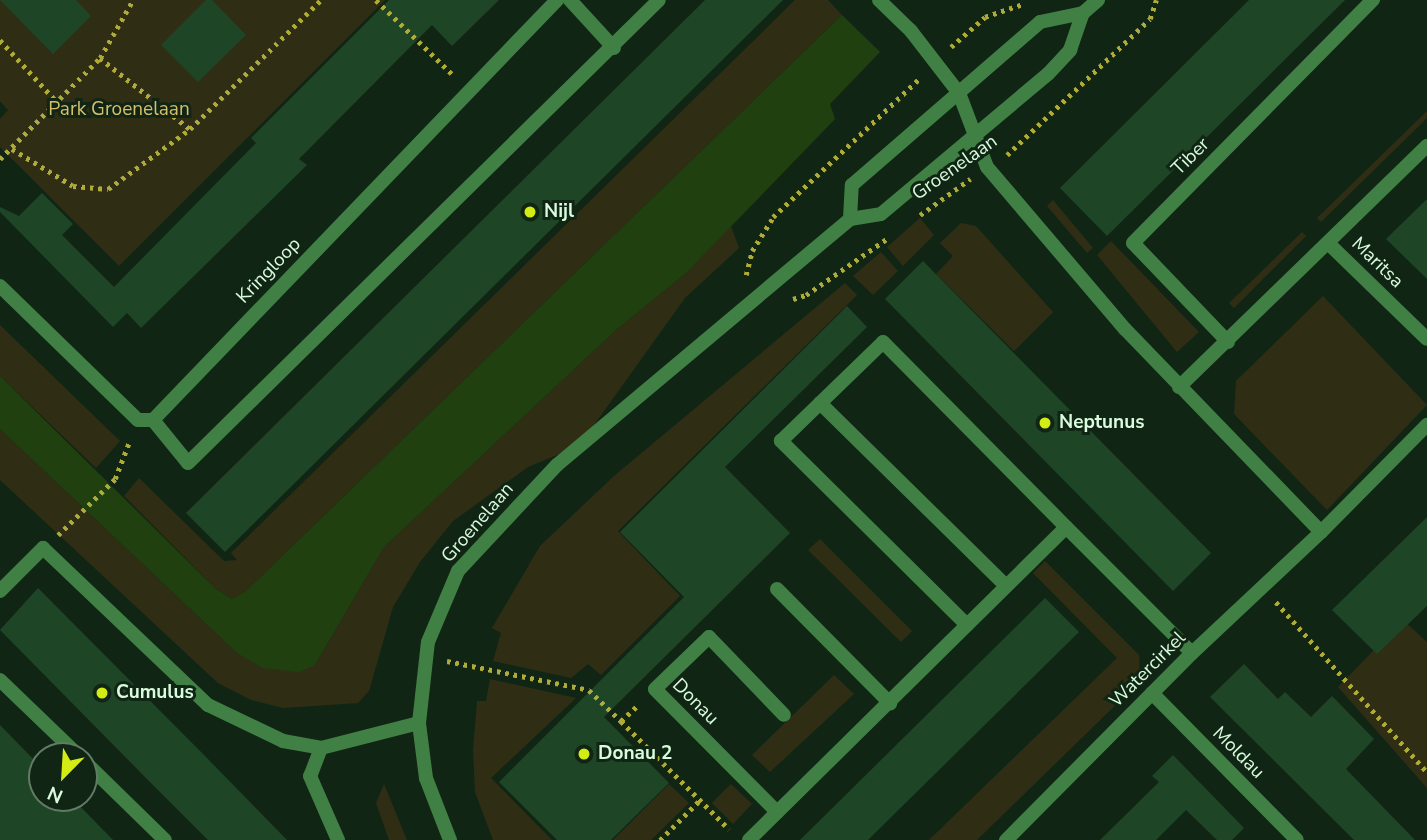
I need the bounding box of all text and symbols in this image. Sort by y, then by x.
park label: Park Groenelaan [48,99,190,121]
street label: Groenelaan [908,130,1002,206]
street label: Tiber [1167,133,1215,181]
place label: Nijl [544,201,574,223]
marker: Nijl [522,204,538,220]
street label: Kringloop [232,233,306,309]
street label: Maritsa [1346,233,1408,293]
place label: Neptunus [1059,412,1144,434]
marker: Neptunus [1037,415,1053,431]
street label: Groenelaan [437,478,519,568]
street label: Watercirkel [1105,627,1191,713]
street label: Donau [667,674,723,730]
place label: Cumulus [116,682,194,704]
marker: Cumulus [94,685,110,701]
street label: Moldau [1207,722,1269,784]
north arrow [28,742,98,812]
place label: Donau 2 [598,743,672,765]
marker: Donau 2 [576,746,592,762]
text: N [43,780,67,809]

